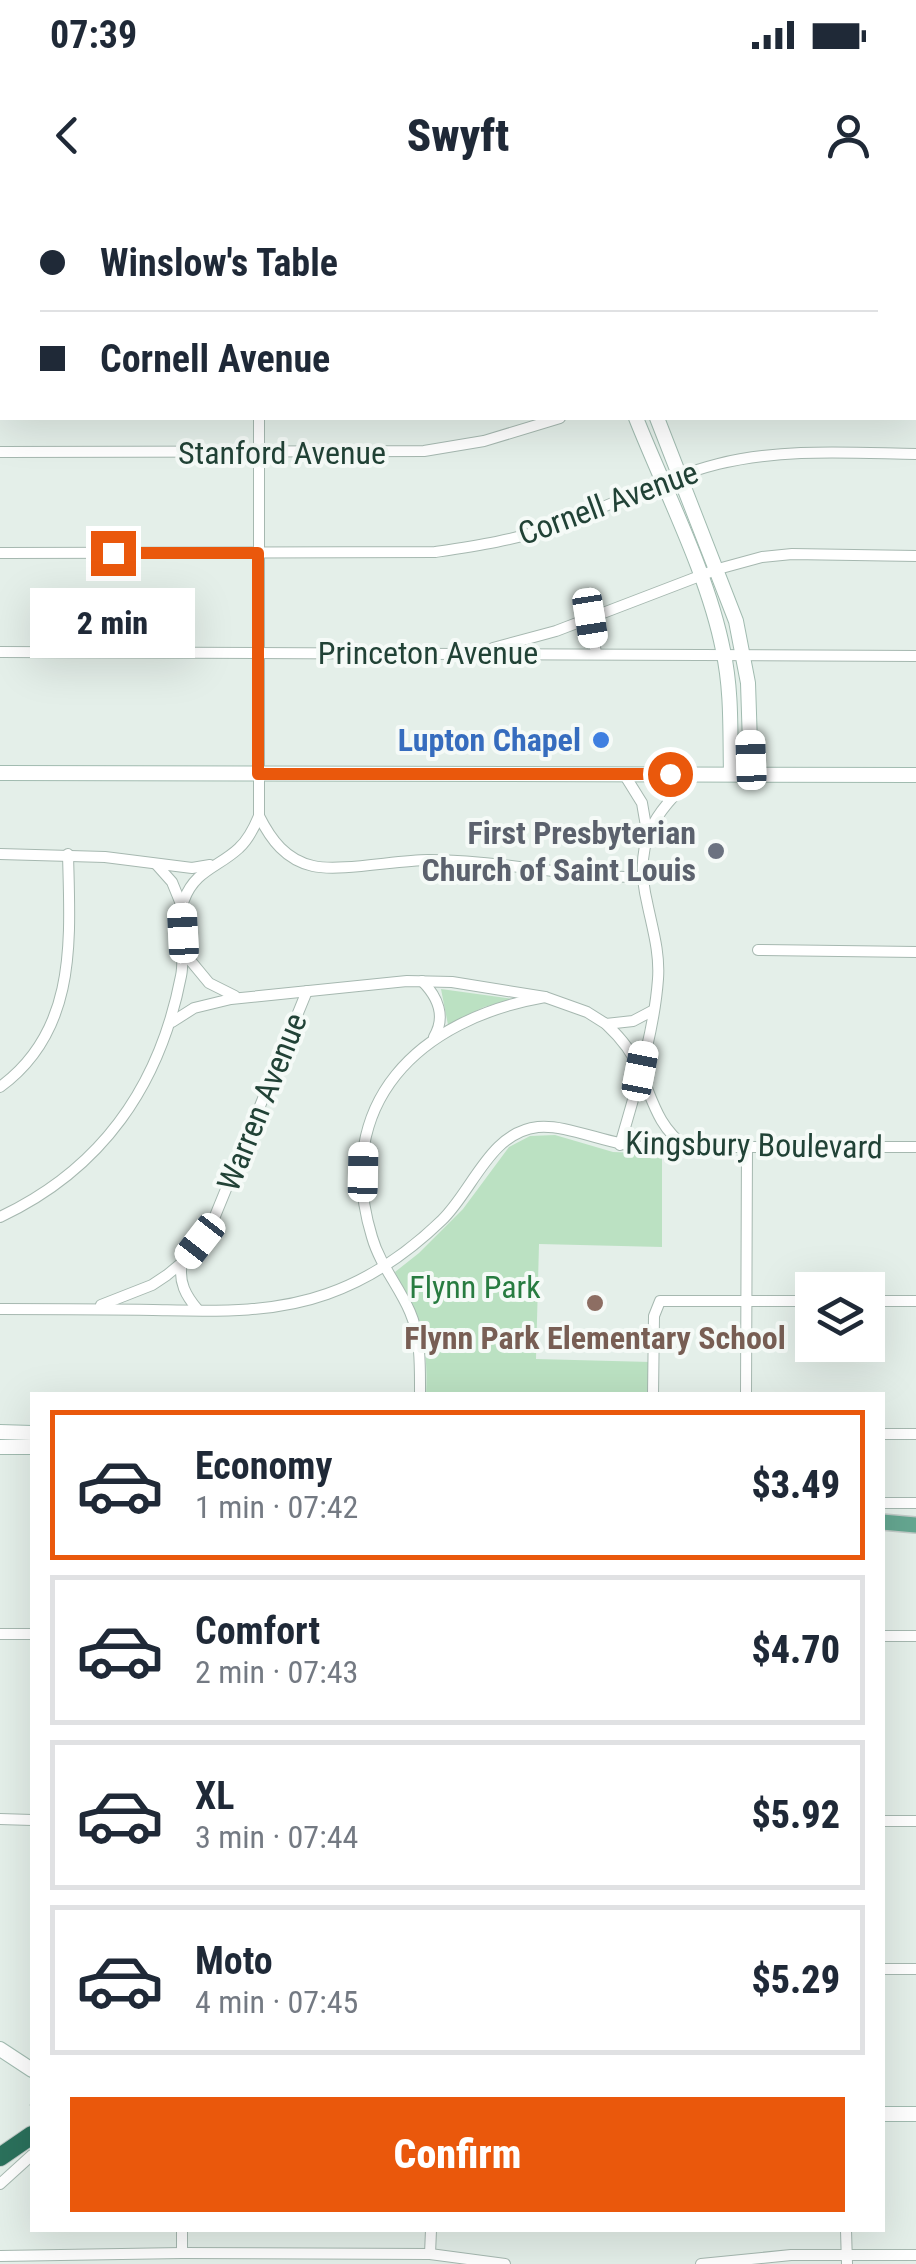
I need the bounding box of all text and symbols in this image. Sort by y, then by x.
text: 07:39 [50,13,137,57]
icon: back [40,108,95,163]
icon: person [821,108,876,163]
text: Swyft [407,109,509,162]
text: Winslow's Table [100,241,338,285]
text: Cornell Avenue [100,337,330,381]
street label: Stanford Avenue [178,434,386,472]
street label: Cornell Avenue [513,453,703,553]
route end [91,531,136,576]
car [570,586,610,650]
callout: 2 min [31,588,196,658]
text: 2 min [77,604,148,642]
street label: Princeton Avenue [318,634,538,672]
place label: Lupton Chapel [398,721,581,759]
marker: Lupton Chapel [590,729,612,751]
car [735,729,767,791]
route start [648,752,693,797]
place label: First Presbyterian Church of Saint Louis [421,814,696,889]
marker: First Presbyterian Church of Saint Louis [705,840,727,862]
car [166,902,200,964]
street label: Warren Avenue [209,1008,315,1196]
car [620,1039,660,1103]
street label: Kingsbury Boulevard [625,1124,883,1166]
car [347,1142,379,1202]
car [170,1208,230,1274]
park label: Flynn Park [409,1268,541,1306]
map controls [795,1272,885,1362]
button: layers [795,1272,885,1362]
marker: Flynn Park Elementary School [584,1292,606,1314]
place label: Flynn Park Elementary School [404,1319,786,1357]
icon: car [75,1440,165,1530]
text: Economy [195,1444,332,1488]
text: $3.49 [751,1463,840,1507]
text: 1 min · 07:42 [195,1488,358,1526]
icon: car [75,1605,165,1695]
text: Comfort [195,1609,320,1653]
text: $4.70 [751,1628,840,1672]
text: 2 min · 07:43 [195,1653,358,1691]
icon: car [75,1770,165,1860]
text: XL [195,1774,234,1818]
text: $5.92 [751,1793,840,1837]
text: 3 min · 07:44 [195,1818,358,1856]
icon: car [75,1935,165,2025]
text: Moto [195,1939,273,1983]
text: $5.29 [751,1958,840,2002]
text: 4 min · 07:45 [195,1983,358,2021]
button: Confirm [70,2097,845,2212]

